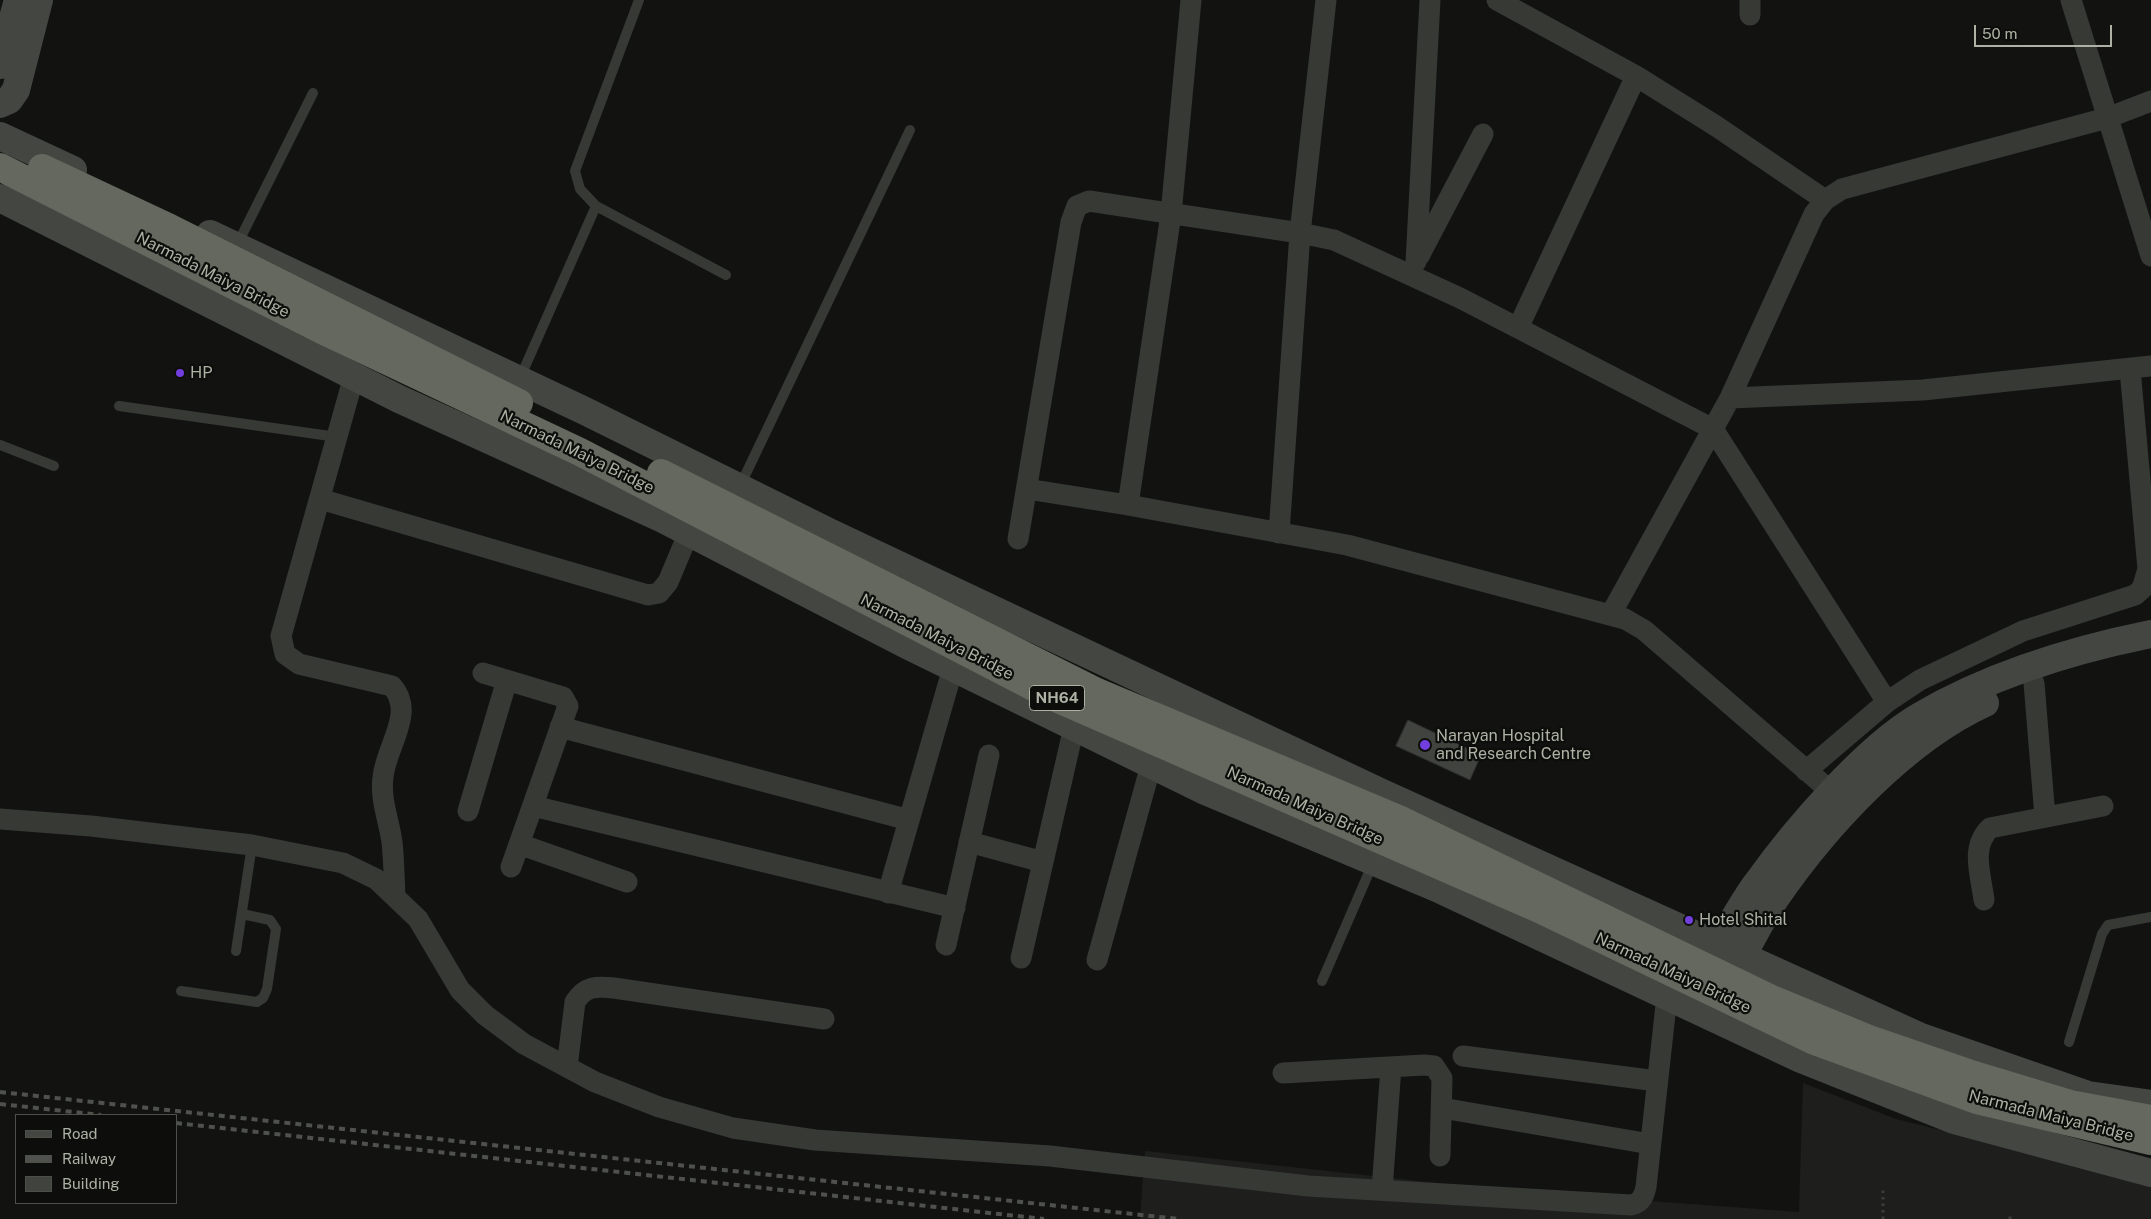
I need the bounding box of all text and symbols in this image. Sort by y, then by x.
scale bar [1976,15,2114,47]
text: 50 m [1982,25,2017,42]
street label: Narmada Maiya Bridge [133,228,293,322]
place label: HP [190,363,212,383]
marker: HP [174,367,186,379]
street label: Narmada Maiya Bridge [497,406,657,498]
street label: Narmada Maiya Bridge [857,590,1017,684]
road number: NH64 [1030,686,1084,710]
place label: Narayan Hospital and Research Centre [1436,726,1591,764]
marker: Narayan Hospital and Research Centre [1418,738,1432,752]
street label: Narmada Maiya Bridge [1224,763,1386,849]
place label: Hotel Shital [1699,910,1787,930]
marker: Hotel Shital [1683,914,1695,926]
street label: Narmada Maiya Bridge [1592,929,1754,1017]
street label: Narmada Maiya Bridge [1967,1086,2135,1146]
legend [15,1114,178,1204]
text: Road [62,1125,98,1142]
text: Railway [62,1150,116,1167]
text: Building [62,1175,120,1192]

